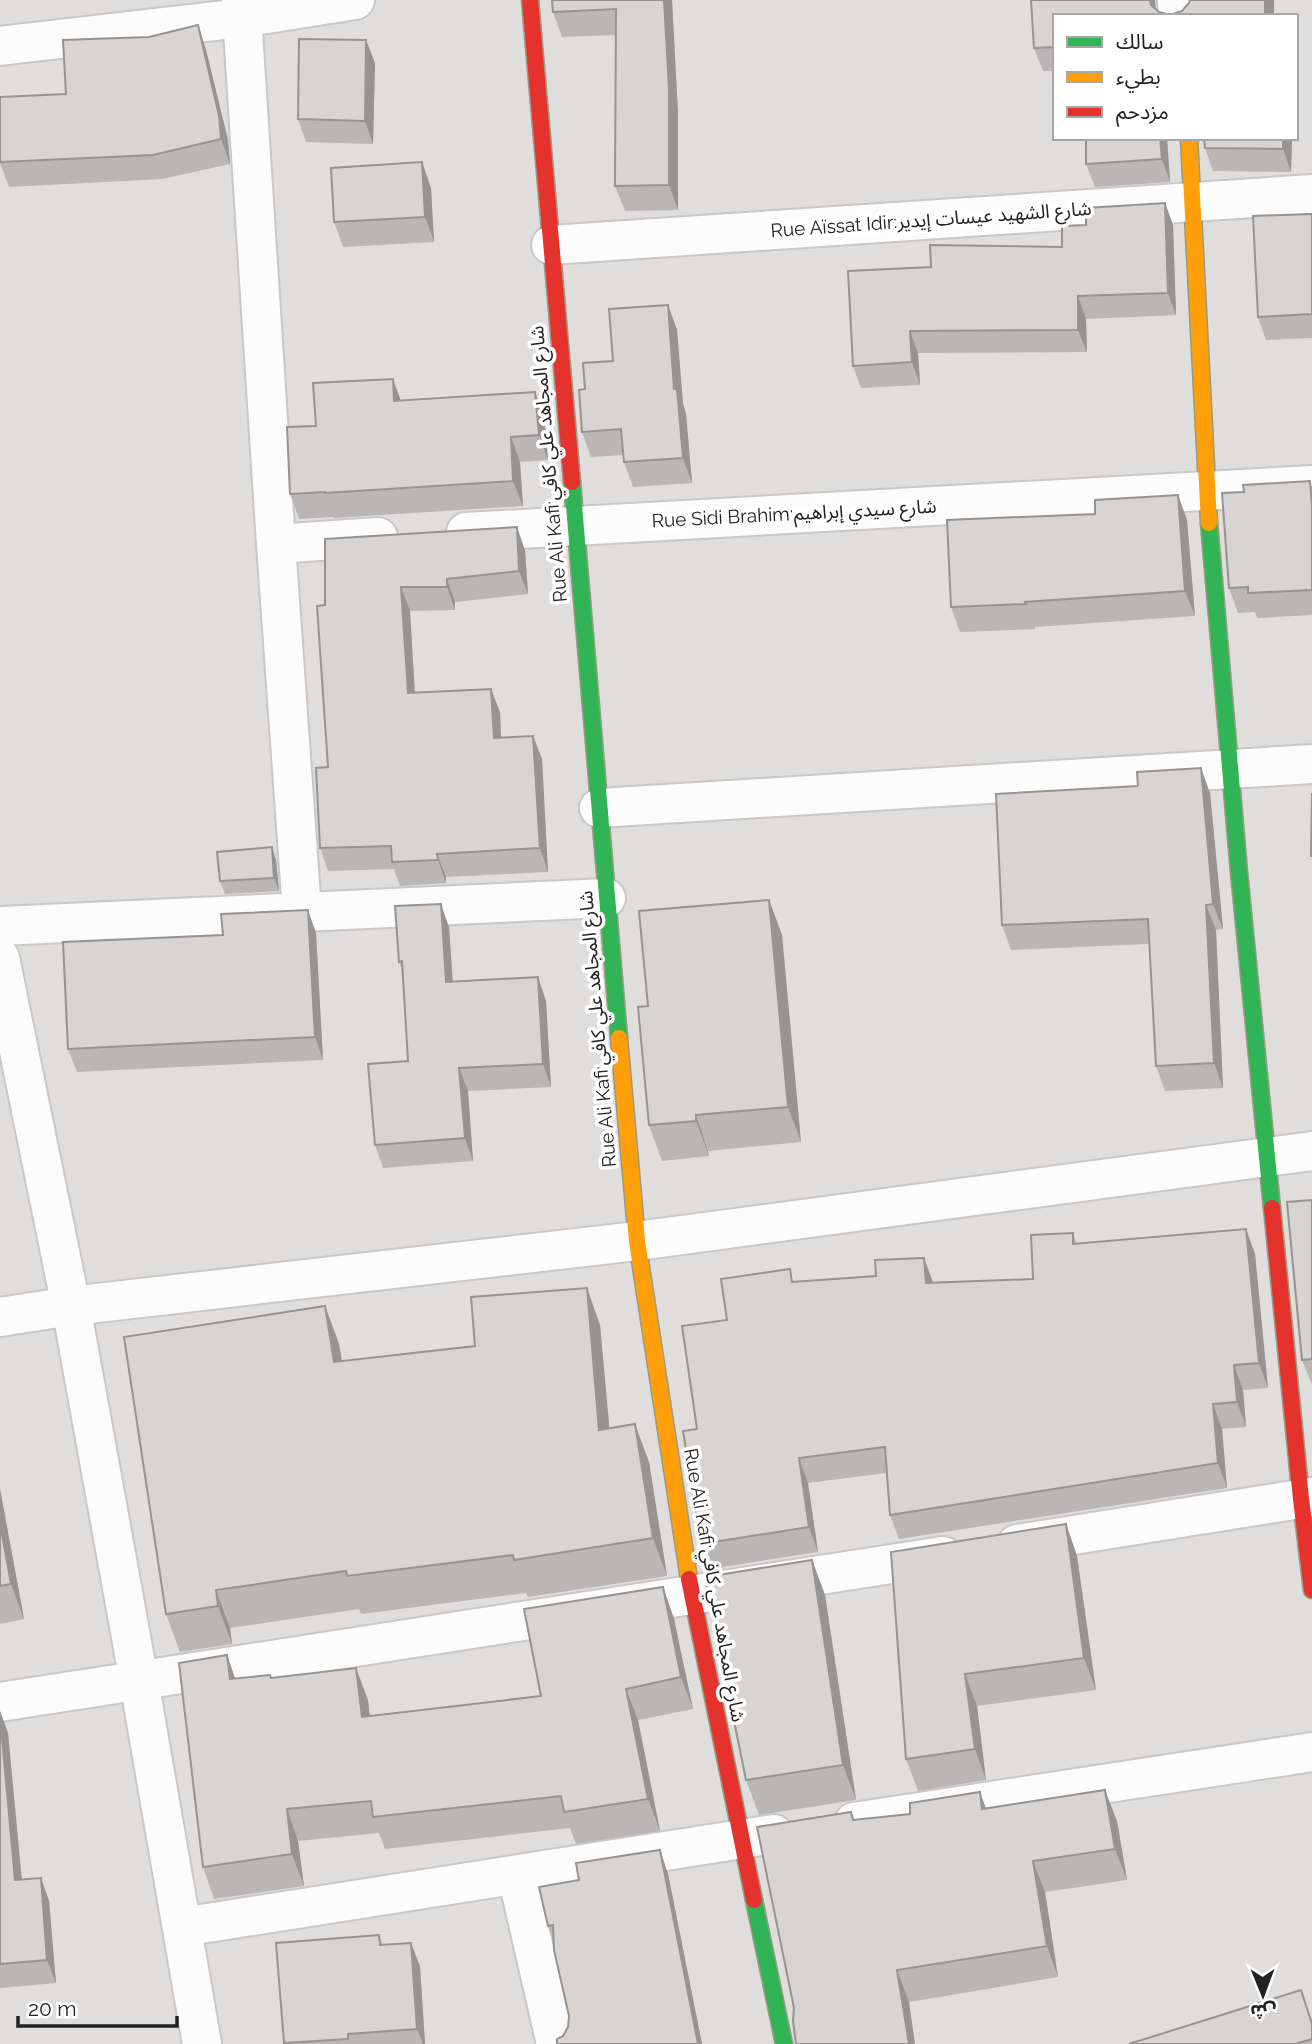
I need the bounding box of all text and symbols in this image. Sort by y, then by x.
legend [1053,14,1298,140]
text: سالك [1116,29,1163,54]
text: بطيء [1116,64,1161,93]
text: مزدحم [1116,99,1169,127]
street label: Rue Aïssat Idir;شارع الشهيد عيسات إيدير [770,197,1092,244]
street label: Rue Ali Kafi;شارع المجاهد علي كافي [525,324,575,603]
street label: Rue Sidi Brahim;شارع سيدي إبراهيم [651,495,937,536]
street label: Rue Ali Kafi;شارع المجاهد علي كافي [574,889,624,1168]
street label: Rue Ali Kafi;شارع المجاهد علي كافي [676,1446,750,1724]
north arrow [1228,1960,1298,2030]
scale bar [18,1984,177,2028]
text: 20 m [28,1996,76,2021]
text: ش [1250,2001,1277,2023]

